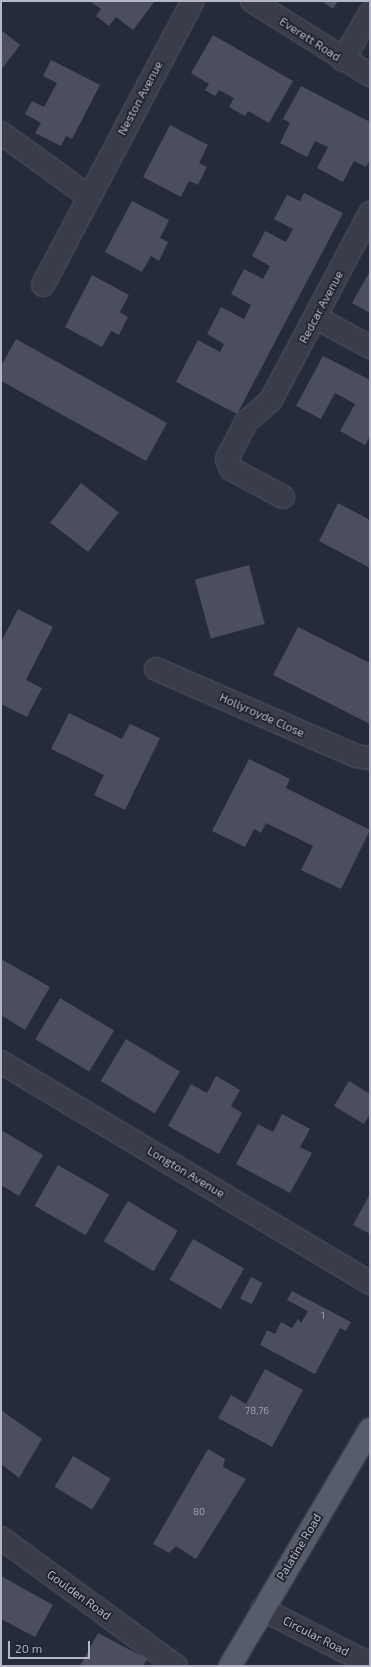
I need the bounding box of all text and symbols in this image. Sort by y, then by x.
street label: Everett Road [277,14,343,64]
street label: Neston Avenue [114,58,166,138]
street label: Redcar Avenue [296,268,346,346]
street label: Hollyroyde Close [217,690,307,740]
street label: Longton Avenue [145,1143,227,1201]
house number: 1 [321,1310,325,1322]
house number: 78,76 [245,1405,269,1417]
house number: 80 [193,1506,205,1518]
street label: Palatine Road [274,1511,324,1583]
street label: Goulden Road [44,1567,114,1623]
street label: Circular Road [280,1613,352,1659]
scale bar [10,1633,92,1659]
text: 20 m [15,1641,42,1655]

